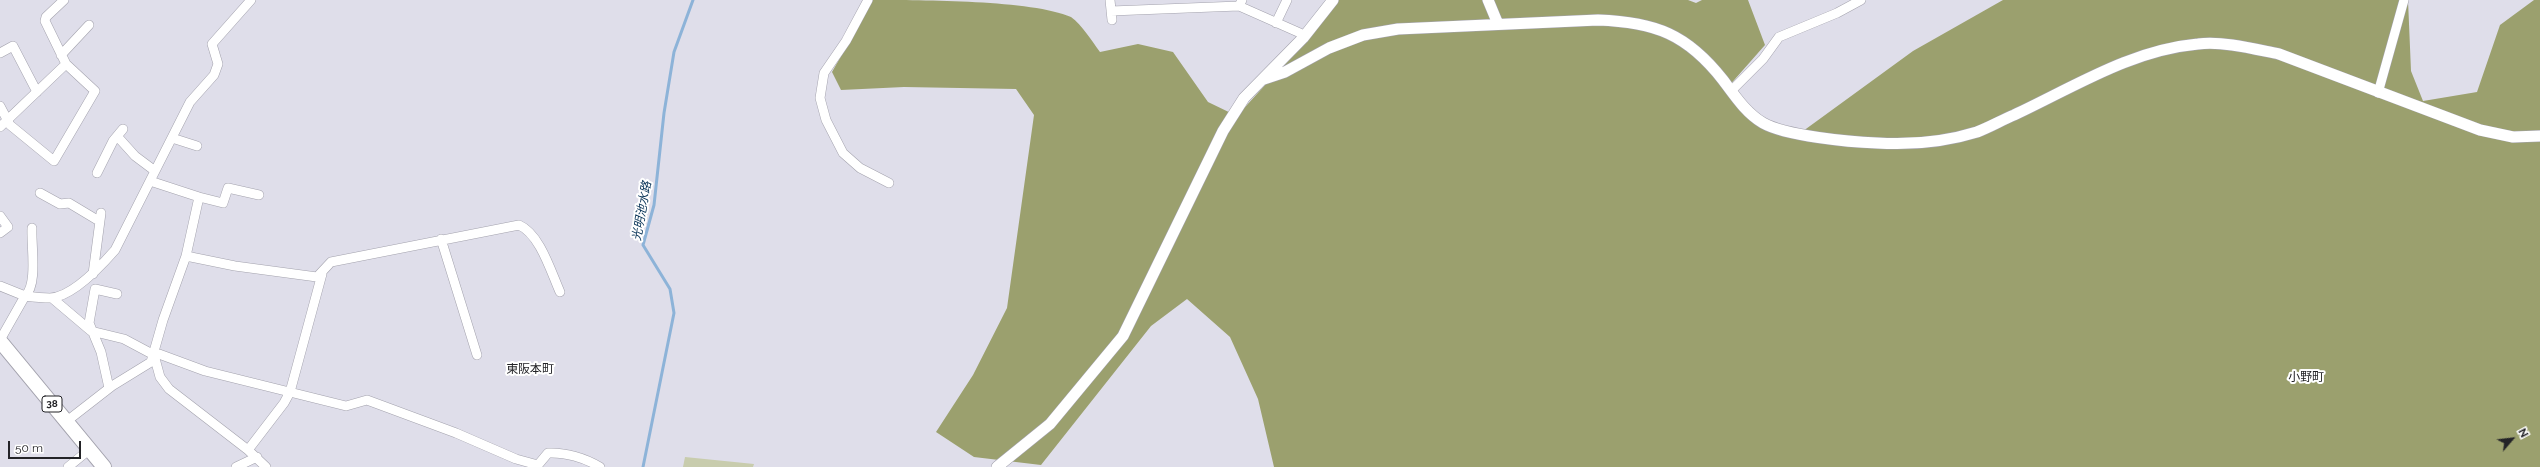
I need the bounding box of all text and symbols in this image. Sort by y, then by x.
water label: 光明池水路 [630,180,654,242]
district label: 東阪本町 [506,362,554,376]
district label: 小野町 [2288,370,2324,384]
road number: 38 [42,396,62,412]
north arrow [2492,419,2532,459]
text: N [2515,426,2531,440]
scale bar [10,433,83,459]
text: 50 m [15,441,43,455]

